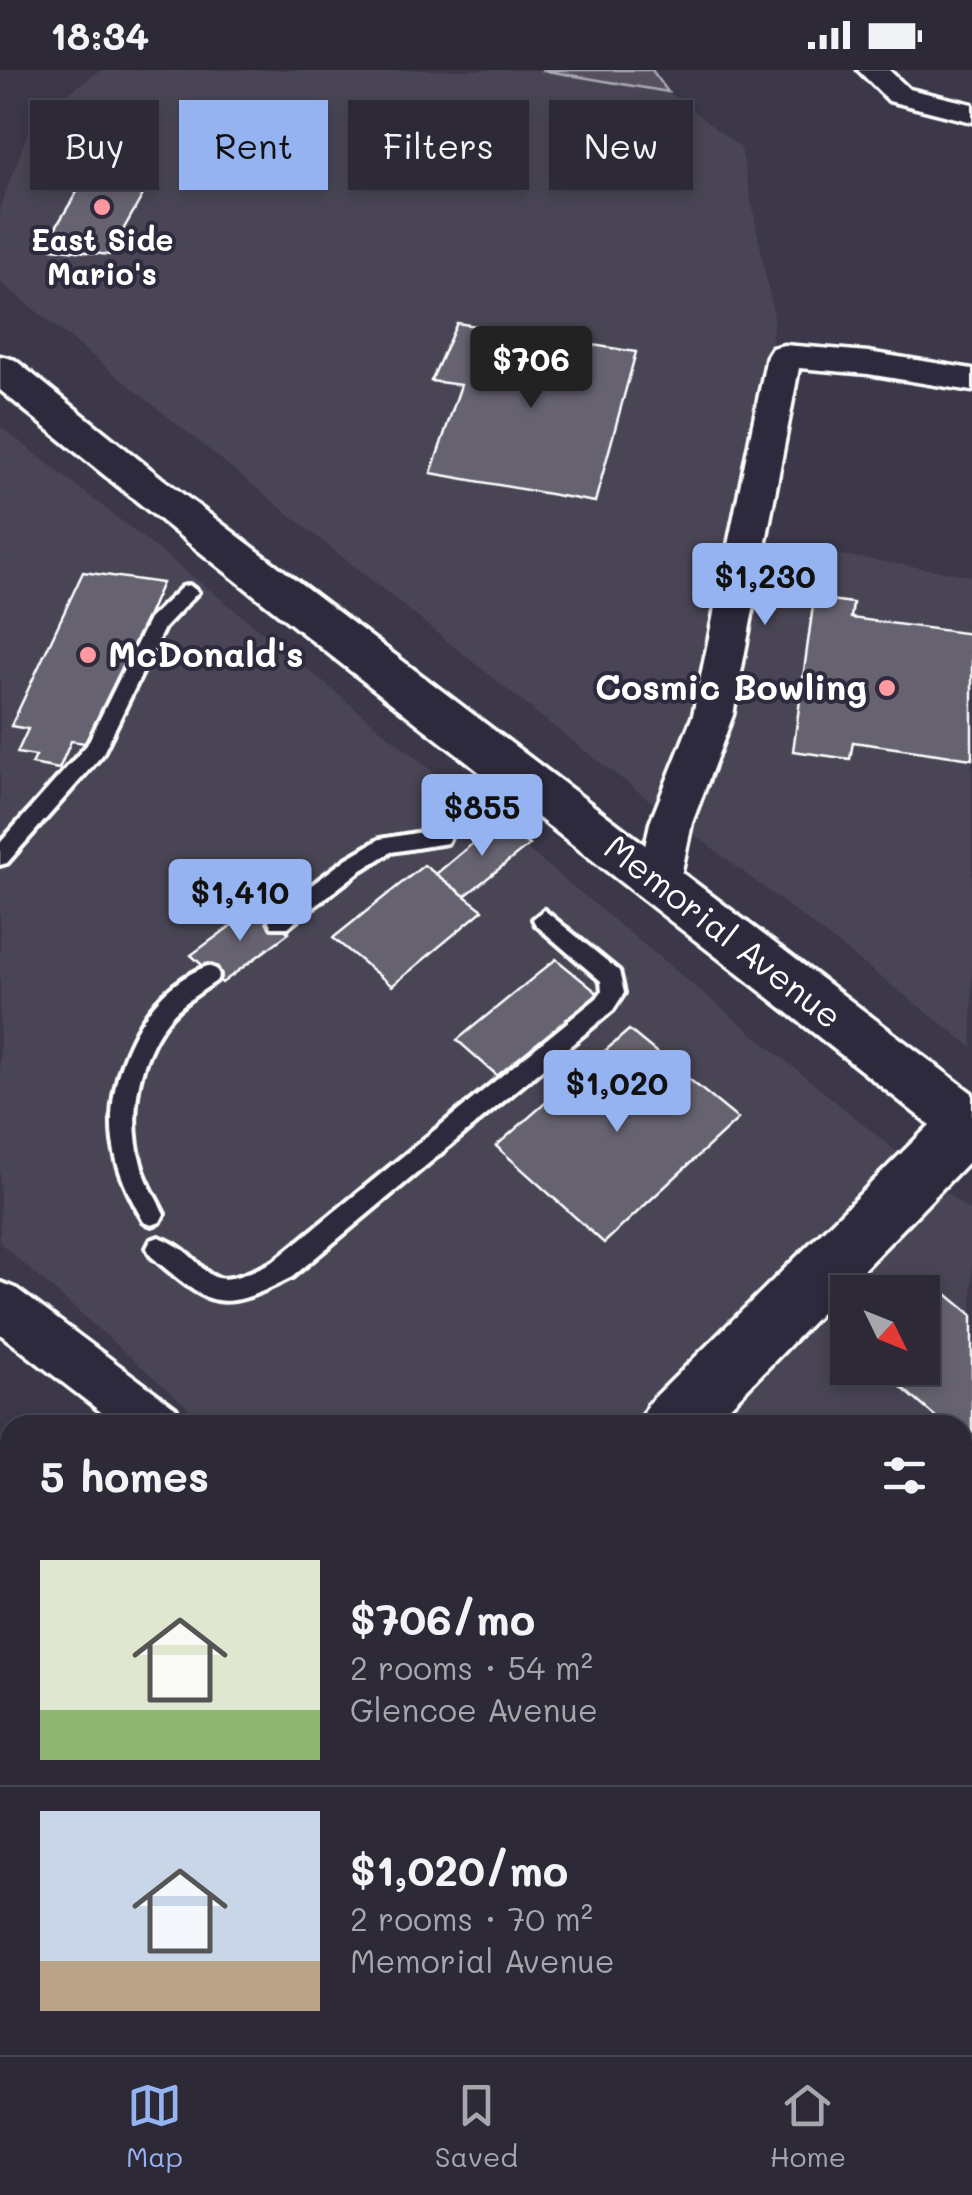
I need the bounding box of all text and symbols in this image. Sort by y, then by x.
text: 18:34 [50,10,149,60]
chip: Buy [30,100,159,190]
chip: Rent [179,100,328,190]
chip: Filters [348,100,529,190]
chip: New [549,100,693,190]
marker: East Side Mario's [91,196,113,218]
place label: East Side Mario's [31,219,173,293]
pin: $706 [472,326,590,411]
text: $706 [492,337,570,379]
pin: $1,230 [684,543,846,628]
text: $1,230 [714,554,816,596]
place label: McDonald's [108,630,304,676]
marker: McDonald's [77,644,99,666]
place label: Cosmic Bowling [595,663,867,709]
marker: Cosmic Bowling [876,677,898,699]
pin: $855 [423,774,541,859]
text: $855 [444,785,521,827]
street label: Memorial Avenue [596,823,852,1038]
pin: $1,410 [159,859,321,944]
text: $1,410 [191,870,289,912]
pin: $1,020 [536,1050,698,1135]
text: $1,020 [566,1061,668,1103]
north arrow [830,1275,940,1385]
map controls [830,1275,940,1385]
text: 5 homes [40,1448,209,1503]
icon: filters [877,1448,932,1503]
text: $706/mo [350,1591,535,1646]
icon: home [120,1600,240,1720]
text: 2 rooms · 54 m² [350,1646,593,1688]
text: Glencoe Avenue [350,1688,598,1730]
text: $1,020/mo [350,1842,568,1897]
icon: home [120,1851,240,1971]
text: 2 rooms · 70 m² [350,1897,593,1939]
text: Memorial Avenue [350,1939,615,1981]
tab: Map [126,2078,183,2174]
tab: Saved [435,2078,518,2174]
tab: Home [770,2078,846,2174]

